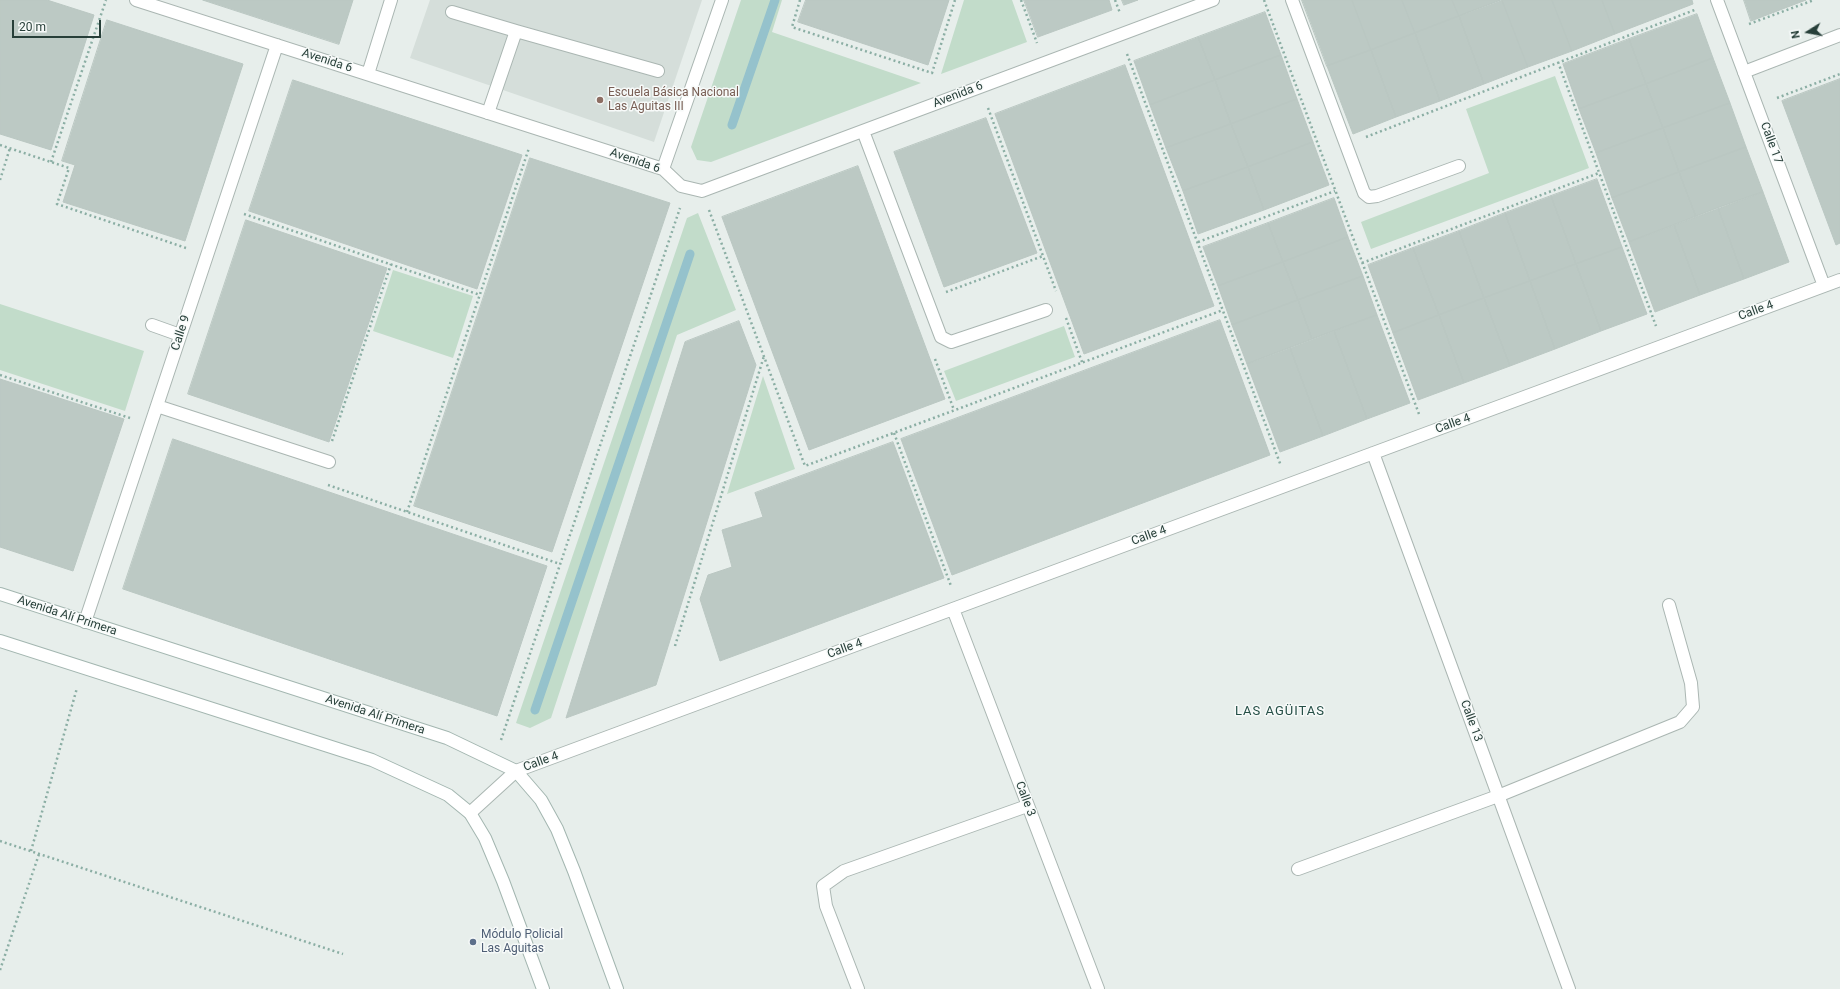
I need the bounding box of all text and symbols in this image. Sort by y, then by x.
scale bar [14,12,103,38]
north arrow [1788,12,1828,52]
text: 20 m [19,20,46,34]
text: N [1789,29,1803,39]
street label: Avenida 6 [300,46,354,76]
street label: Avenida 6 [931,79,985,111]
place label: Escuela Básica Nacional Las Aguitas III [608,86,739,114]
marker: Escuela Básica Nacional Las Aguitas III [595,95,605,105]
street label: Calle 17 [1757,120,1785,166]
street label: Avenida 6 [608,146,662,176]
street label: Calle 4 [1737,298,1775,324]
street label: Calle 9 [169,314,193,352]
street label: Calle 4 [1434,411,1472,437]
street label: Calle 4 [1130,523,1168,549]
street label: Avenida Alí Primera [15,593,119,639]
street label: Calle 4 [826,636,864,662]
street label: Avenida Alí Primera [323,692,427,738]
street label: Calle 13 [1457,698,1485,744]
district label: LAS AGÜITAS [1235,704,1325,720]
street label: Calle 4 [522,749,560,775]
street label: Calle 3 [1012,779,1038,819]
place label: Módulo Policial Las Aguitas [481,928,563,956]
marker: Módulo Policial Las Aguitas [468,937,478,947]

